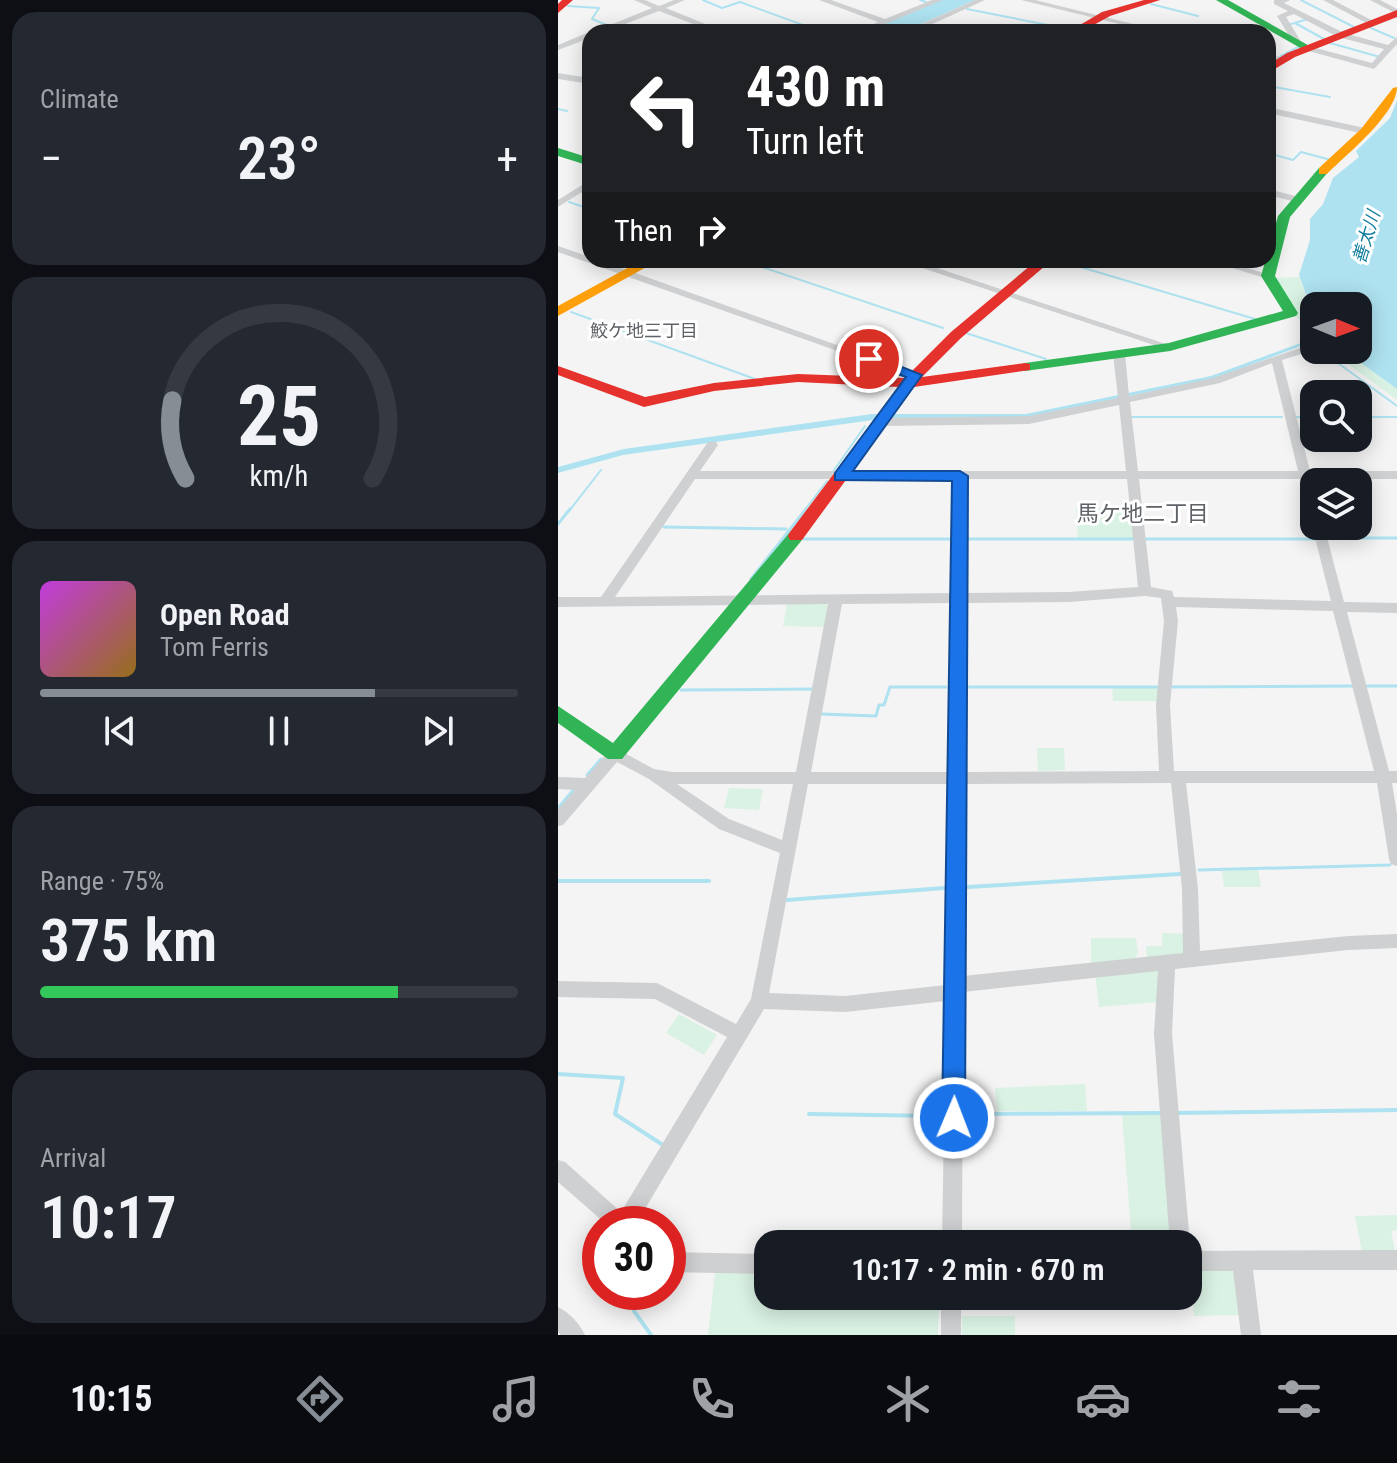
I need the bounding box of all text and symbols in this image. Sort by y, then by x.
text: 430 m [746,54,885,120]
icon: left [614,56,718,160]
text: Climate [40,84,119,114]
text: Turn left [746,121,864,163]
text: 23° [237,123,321,194]
text: − [40,133,62,185]
text: + [496,133,518,185]
water label: 善太川 [1348,206,1385,266]
icon: right [689,208,733,252]
text: Then [614,213,673,248]
north arrow [1300,292,1372,364]
map controls [1300,292,1372,540]
district label: 鮫ケ地三丁目 [590,320,698,341]
pin [835,325,903,393]
icon: arrive [847,337,891,381]
text: 25 [237,367,321,464]
button: search [1300,380,1372,452]
text: km/h [250,459,308,493]
button: layers [1300,468,1372,540]
district label: 馬ケ地二丁目 [1077,501,1209,526]
text: Open Road [160,597,290,632]
text: Tom Ferris [160,632,269,662]
icon: previous [98,709,142,753]
icon: pause [257,709,301,753]
icon: next [416,709,460,753]
text: Range · 75% [40,866,164,896]
text: 375 km [40,905,217,976]
position arrow [912,1076,996,1160]
text: Arrival [40,1143,106,1173]
text: 10:17 [40,1182,177,1253]
speed limit sign: 30 [582,1206,686,1310]
text: 10:17 · 2 min · 670 m [851,1252,1105,1287]
icon: directions [292,1371,348,1427]
icon: music [488,1371,544,1427]
icon: phone [684,1371,740,1427]
icon: climate [880,1371,936,1427]
icon: car [1075,1371,1131,1427]
icon: filters [1271,1371,1327,1427]
text: 10:15 [70,1378,153,1420]

